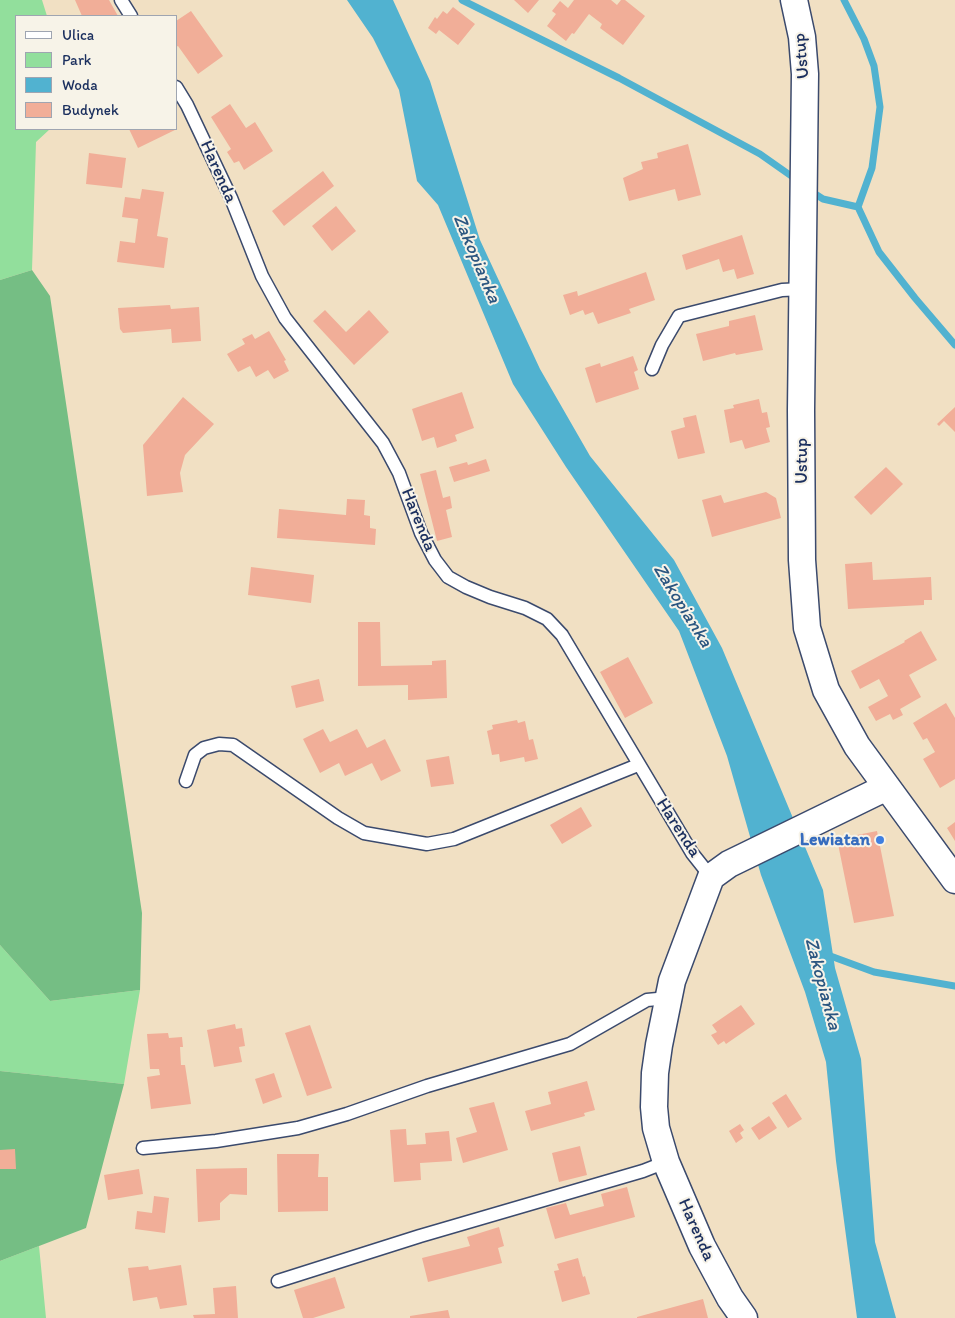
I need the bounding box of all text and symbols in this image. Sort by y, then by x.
legend [15,15,178,130]
text: Ulica [62,26,94,44]
street label: Ustup [789,32,815,80]
text: Park [62,51,92,69]
text: Woda [62,76,98,94]
text: Budynek [62,101,119,119]
street label: Harenda [195,137,241,207]
water label: Zakopianka [447,211,505,307]
street label: Ustup [791,438,813,484]
street label: Harenda [396,485,440,555]
water label: Zakopianka [647,560,717,652]
street label: Harenda [651,794,705,862]
place label: Lewiatan [800,829,870,851]
marker: Lewiatan [874,834,886,846]
water label: Zakopianka [799,936,845,1032]
street label: Harenda [673,1195,719,1265]

